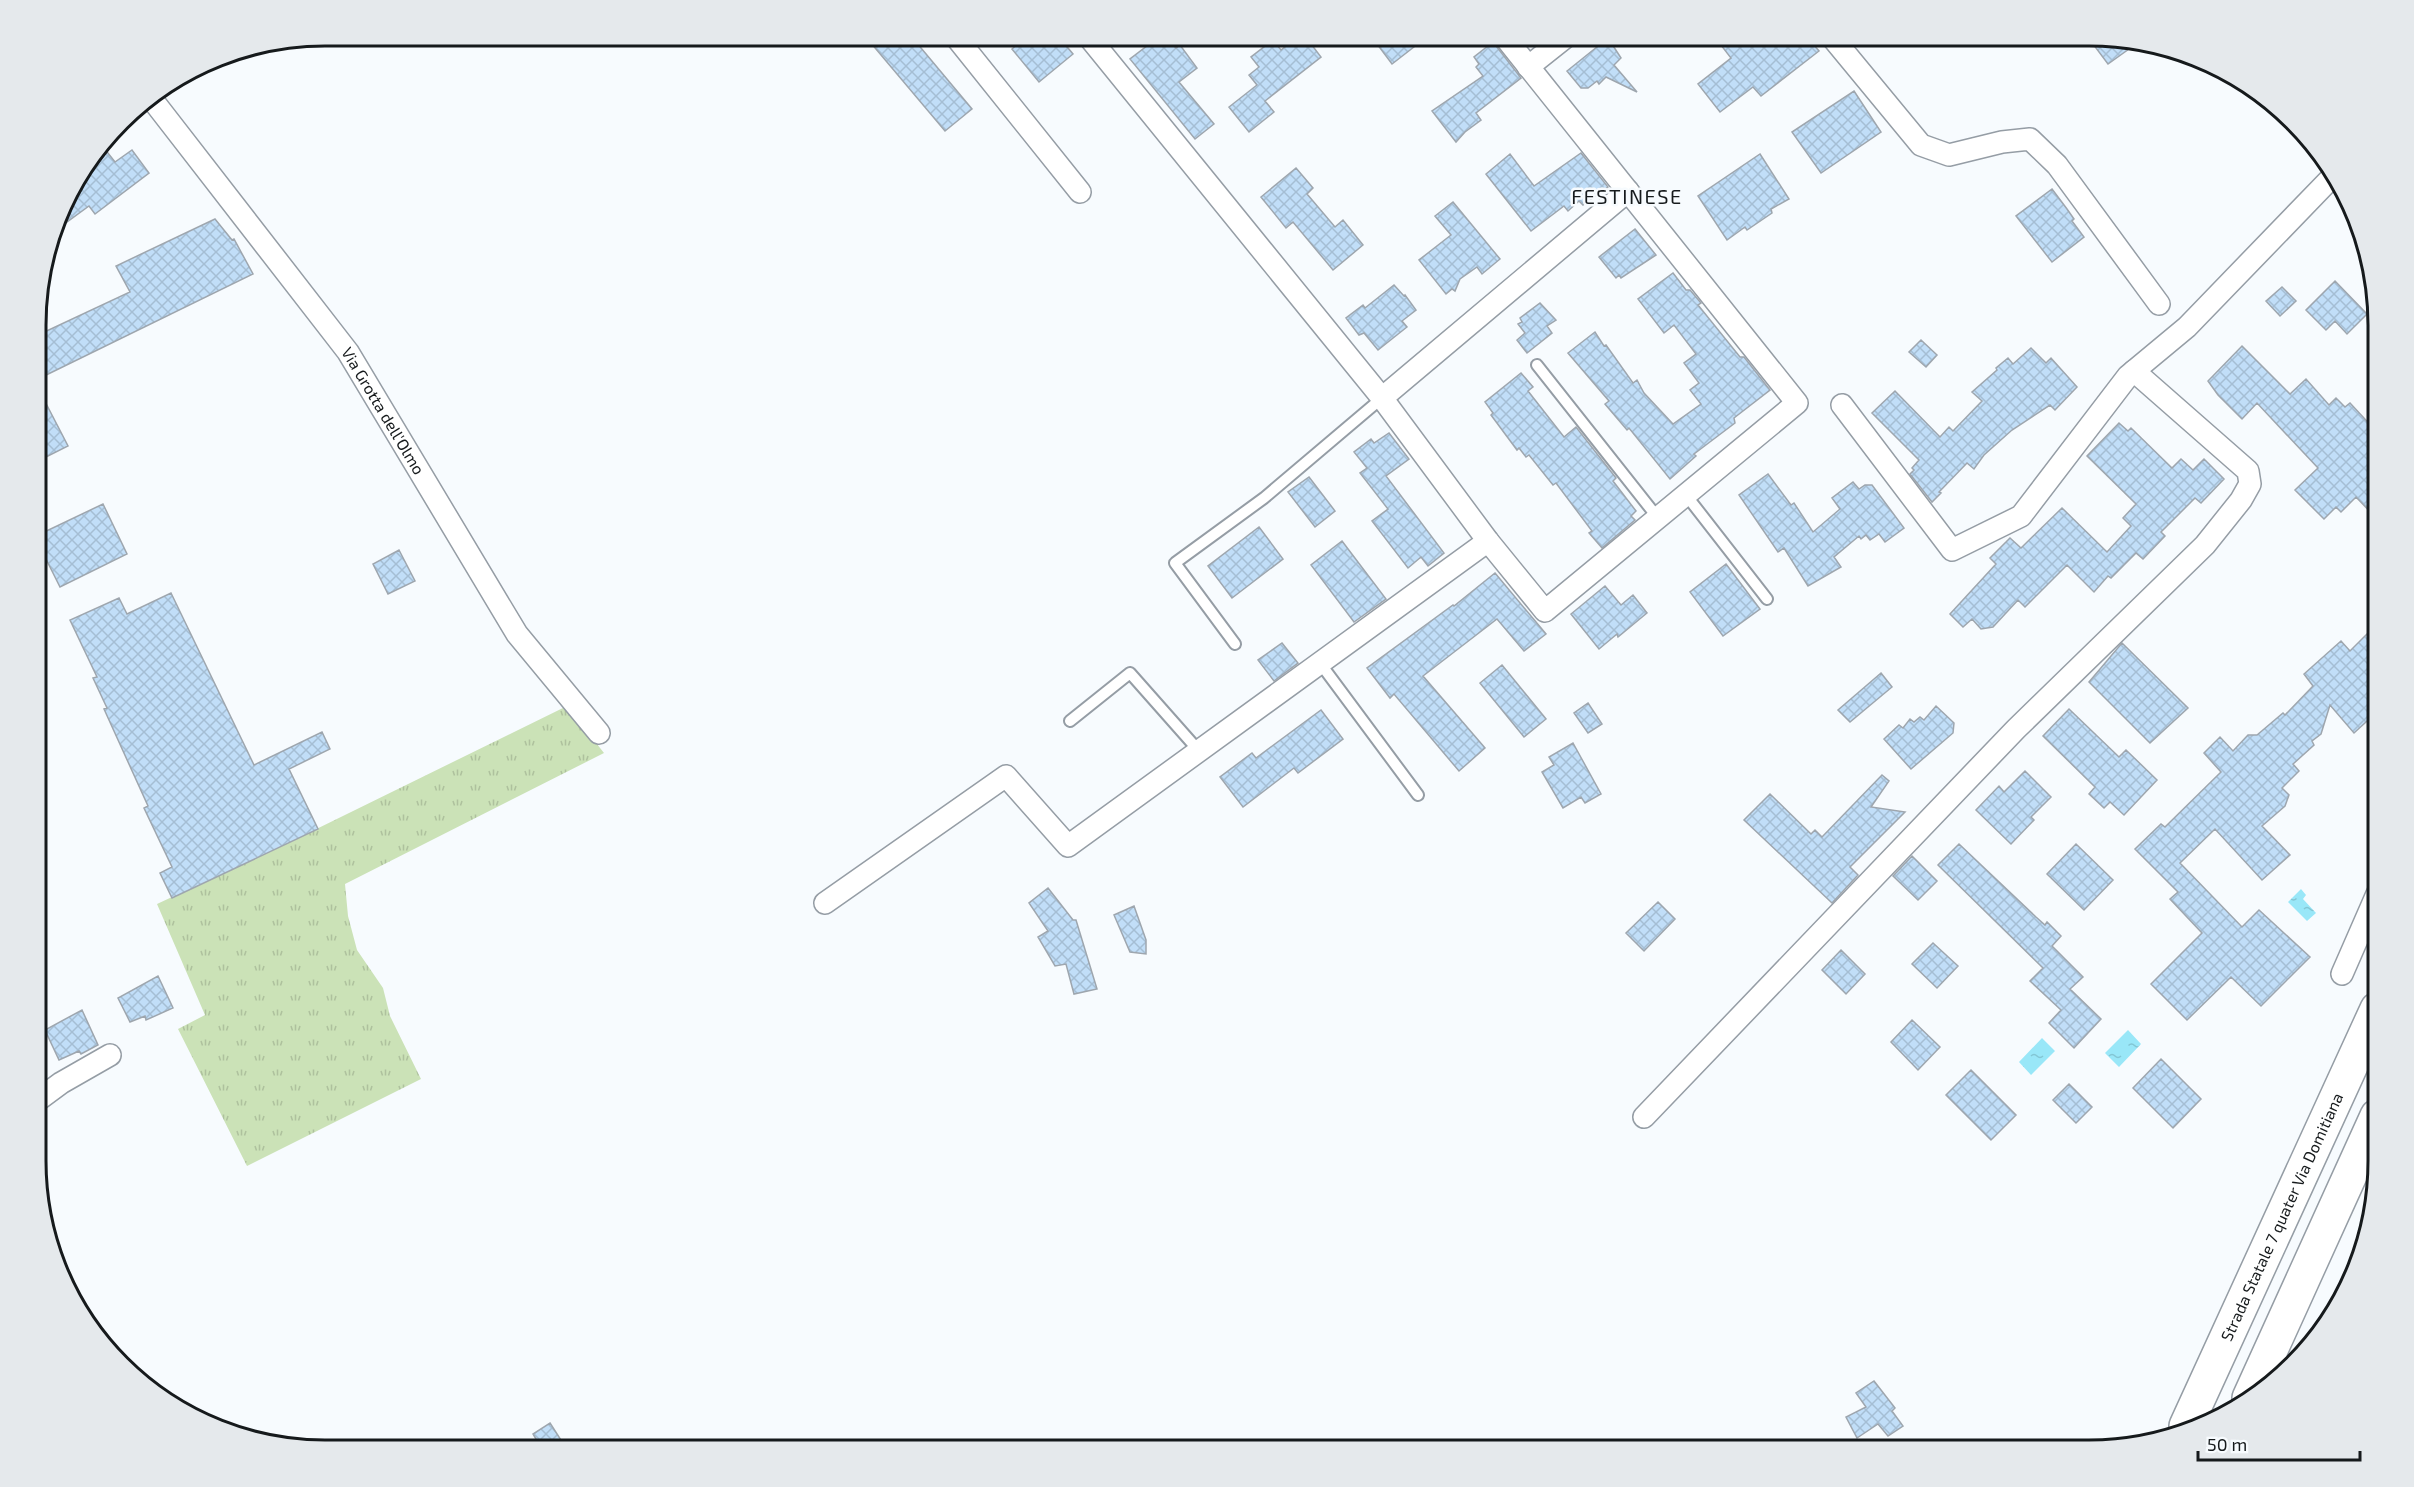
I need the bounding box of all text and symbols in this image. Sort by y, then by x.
district label: FESTINESE [1571,184,1683,208]
street label: Via Grotta dell'Olmo [338,343,429,478]
street label: Strada Statale 7 quater Via Domitiana [2216,1090,2346,1344]
scale bar [2198,1424,2360,1462]
text: 50 m [2207,1433,2247,1455]

